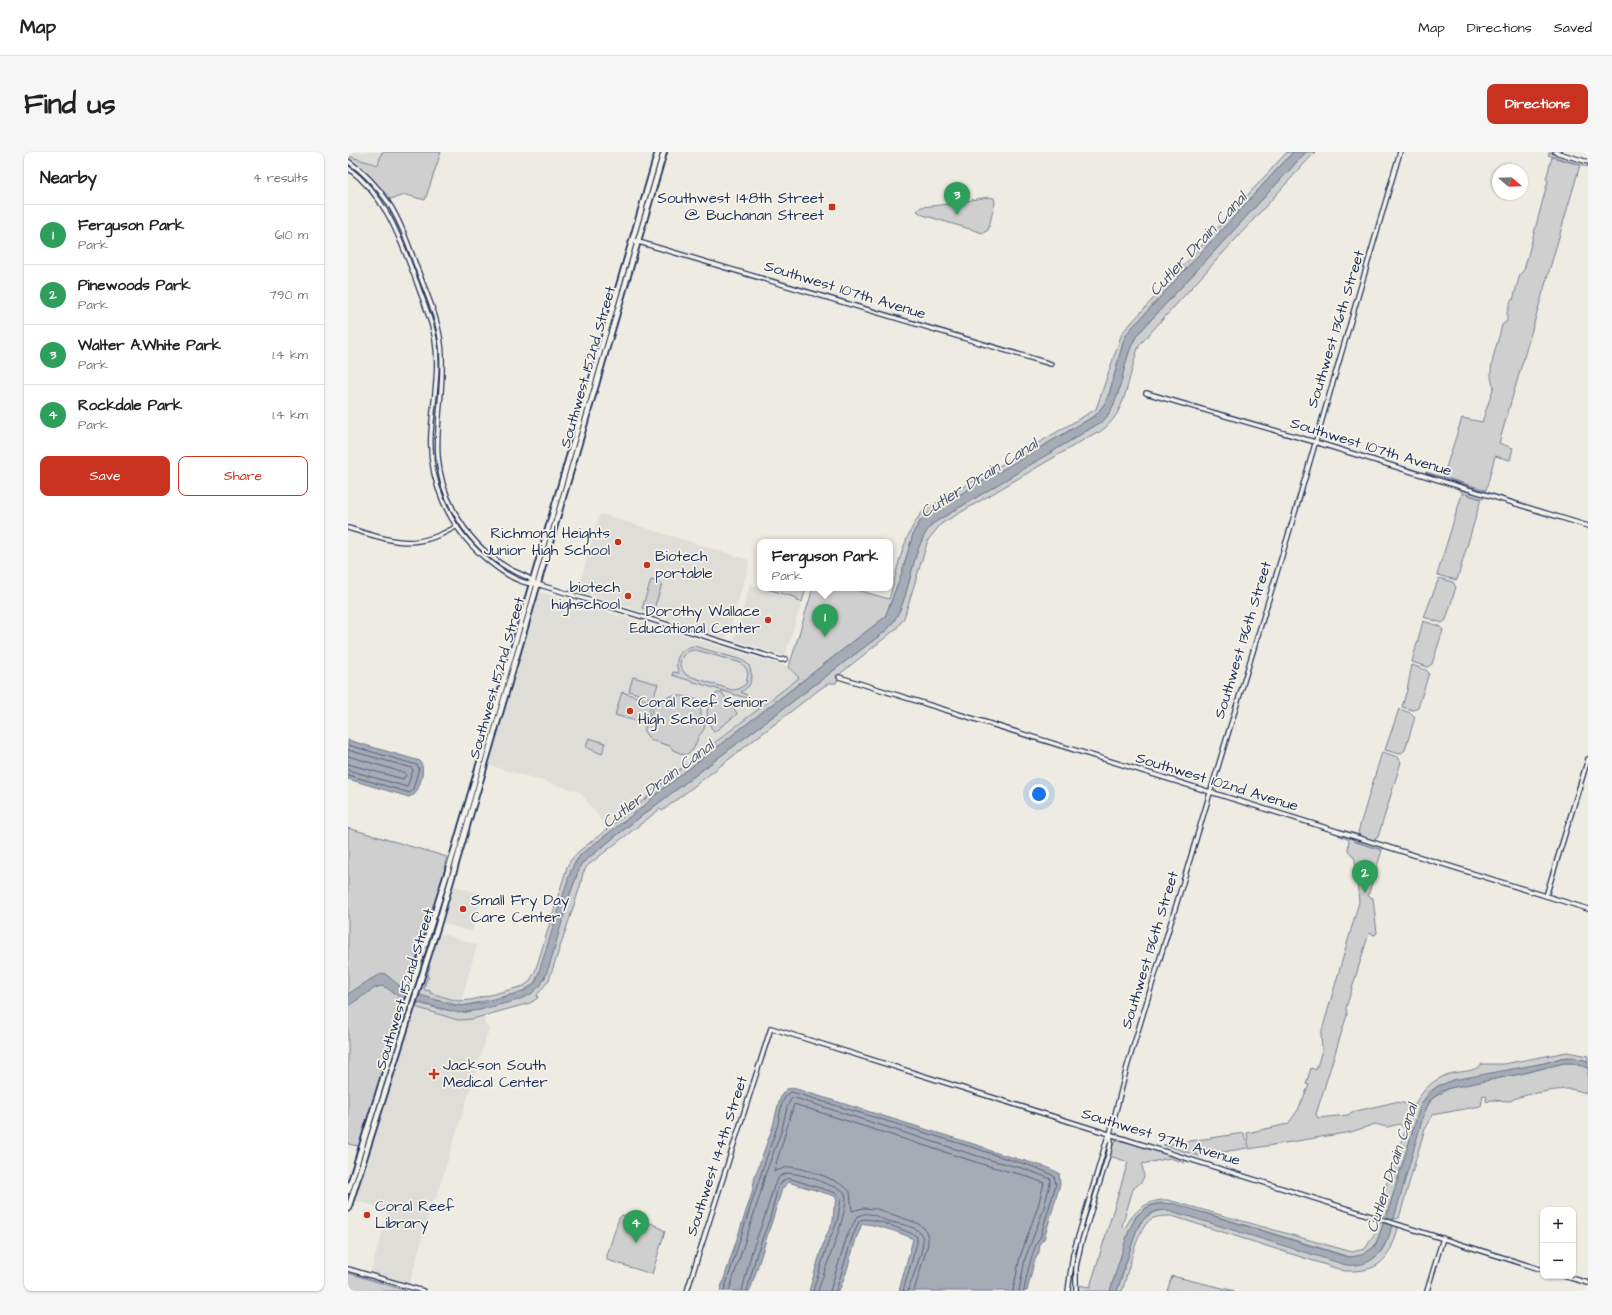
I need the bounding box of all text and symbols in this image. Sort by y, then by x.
text: Map [20,14,56,41]
text: Map [1418,18,1445,38]
text: Directions [1467,18,1532,38]
text: Saved [1554,18,1592,38]
button: Directions [1487,84,1588,124]
text: Find us [24,85,115,124]
north arrow [1492,164,1528,200]
text: Nearby [40,166,97,190]
text: 4 results [253,169,308,187]
pin: 3 [944,182,970,215]
water label: Cutler Drain Canal [1144,185,1254,301]
place label: Southwest 148th Street @ Buchanan Street [657,188,824,226]
marker: Southwest 148th Street @ Buchanan Street [827,202,837,212]
text: Ferguson Park [78,215,184,236]
text: 1 [52,226,54,244]
text: 610 m [275,226,308,244]
text: Park [78,236,108,254]
street label: Southwest 136th Street [1302,248,1370,410]
street label: Southwest 107th Avenue [762,255,928,325]
text: Pinewoods Park [78,275,190,296]
street label: Southwest 152nd Street [555,284,621,450]
text: 2 [49,286,57,304]
text: 790 m [269,286,308,304]
text: Park [78,296,108,314]
text: Walter A.White Park [78,335,221,356]
text: 3 [50,346,56,364]
text: 1.4 km [272,346,308,364]
text: Park [78,356,108,374]
text: Rockdale Park [78,395,182,416]
text: 4 [49,406,57,424]
text: 1.4 km [272,406,308,424]
street label: Southwest 107th Avenue [1288,412,1454,482]
text: Park [78,416,108,434]
water label: Cutler Drain Canal [916,432,1044,523]
button: Save [40,456,170,496]
button: Share [178,456,308,496]
place label: Richmond Heights Junior High School [484,523,610,562]
marker: Richmond Heights Junior High School [613,537,623,547]
popup [757,539,893,591]
place label: Biotech portable [655,546,713,584]
text: Ferguson Park [772,546,878,567]
street label: Southwest 136th Street [1209,559,1277,721]
marker: Biotech portable [642,560,652,570]
text: Park [772,567,802,585]
place label: biotech highschool [551,577,621,616]
marker: biotech highschool [623,591,633,601]
street label: Southwest 152nd Street [464,595,530,761]
place label: Dorothy Wallace Educational Center [630,601,760,639]
pin: 1 [812,604,838,637]
marker: Dorothy Wallace Educational Center [763,615,773,625]
place label: Coral Reef Senior High School [638,692,767,731]
marker: Coral Reef Senior High School [625,706,635,716]
water label: Cutler Drain Canal [598,733,720,833]
street label: Southwest 102nd Avenue [1133,747,1301,817]
your location [1029,784,1049,804]
pin: 2 [1352,860,1378,893]
street label: Southwest 136th Street [1116,869,1184,1031]
place label: Small Fry Day Care Center [471,890,569,928]
marker: Small Fry Day Care Center [458,904,468,914]
street label: Southwest 152nd Street [370,906,440,1072]
place label: Jackson South Medical Center [443,1055,548,1093]
marker: Jackson South Medical Center [428,1068,440,1080]
street label: Southwest 144th Street [681,1073,753,1239]
water label: Cutler Drain Canal [1361,1098,1424,1235]
street label: Southwest 97th Avenue [1079,1103,1243,1171]
place label: Coral Reef Library [375,1196,454,1235]
map controls [1540,1207,1576,1279]
button: + [1540,1207,1576,1243]
marker: Coral Reef Library [362,1210,372,1220]
pin: 4 [623,1210,649,1243]
button: − [1540,1243,1576,1279]

